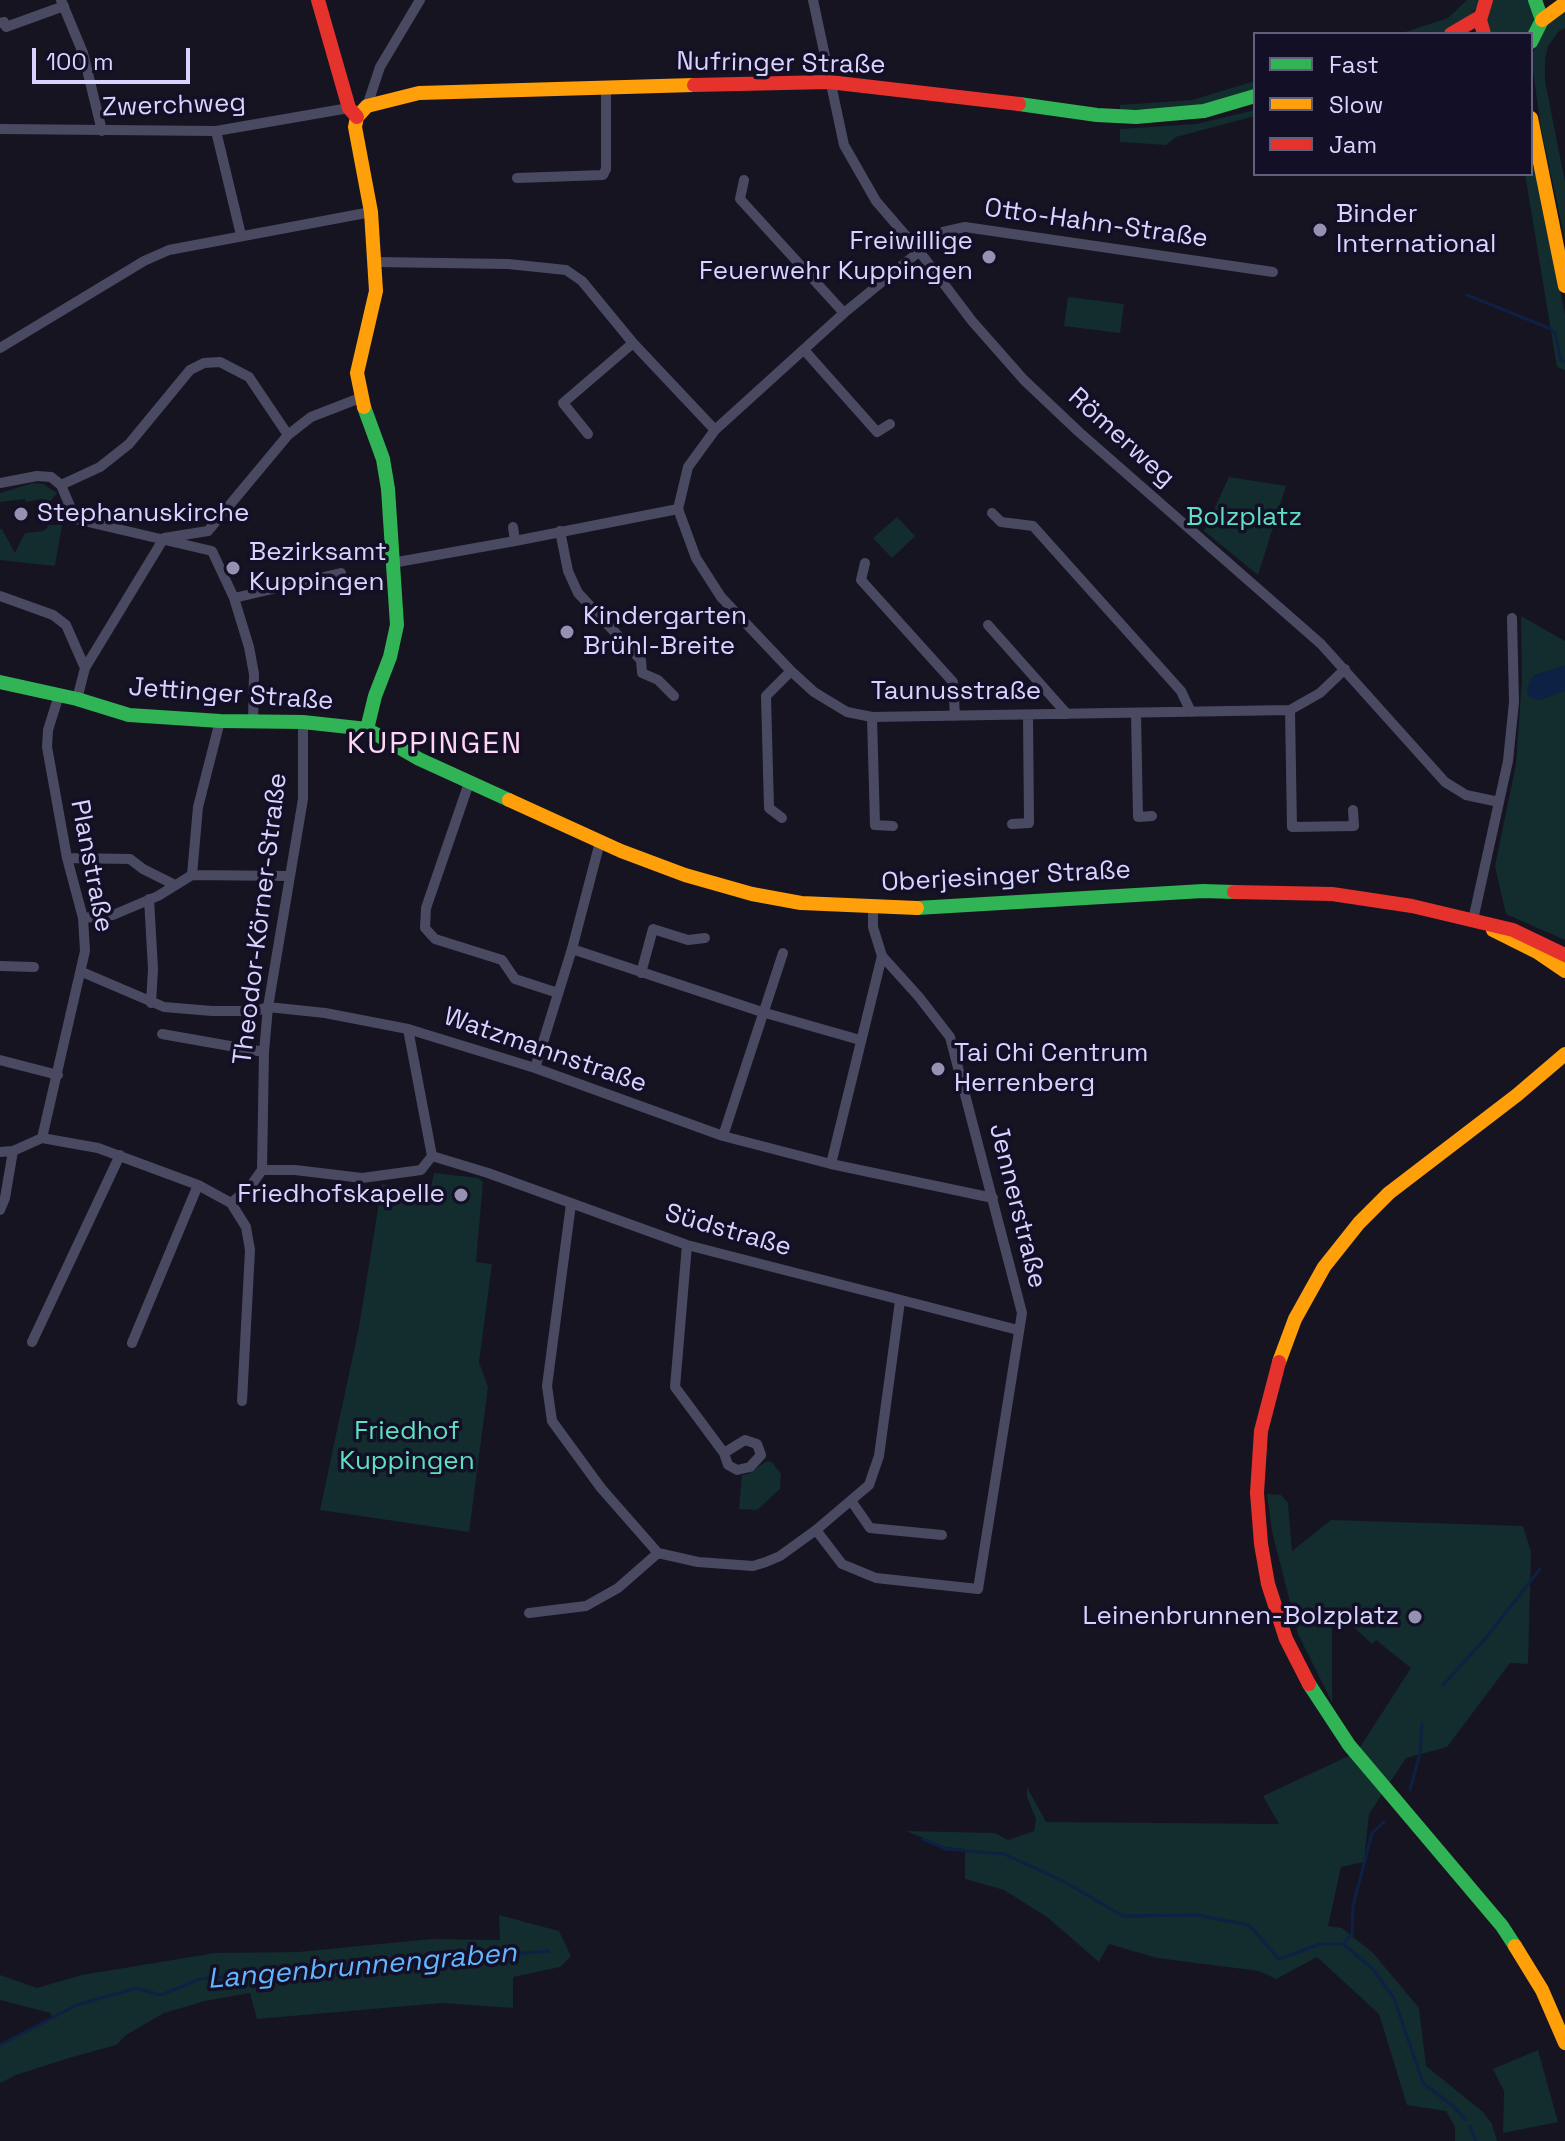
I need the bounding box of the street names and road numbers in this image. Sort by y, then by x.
street label: Nufringer Straße [676,47,886,81]
street label: Zwerchweg [101,88,247,124]
street label: Otto-Hahn-Straße [982,193,1210,255]
street label: Römerweg [1061,382,1181,494]
street label: Jettinger Straße [128,672,334,718]
street label: Taunusstraße [871,676,1041,708]
street label: Theodor-Körner-Straße [228,771,294,1067]
street label: Planstraße [63,797,119,935]
street label: Oberjesinger Straße [881,855,1131,899]
street label: Watzmannstraße [439,1002,651,1100]
street label: Jennerstraße [981,1121,1053,1291]
street label: Südstraße [661,1198,795,1264]

